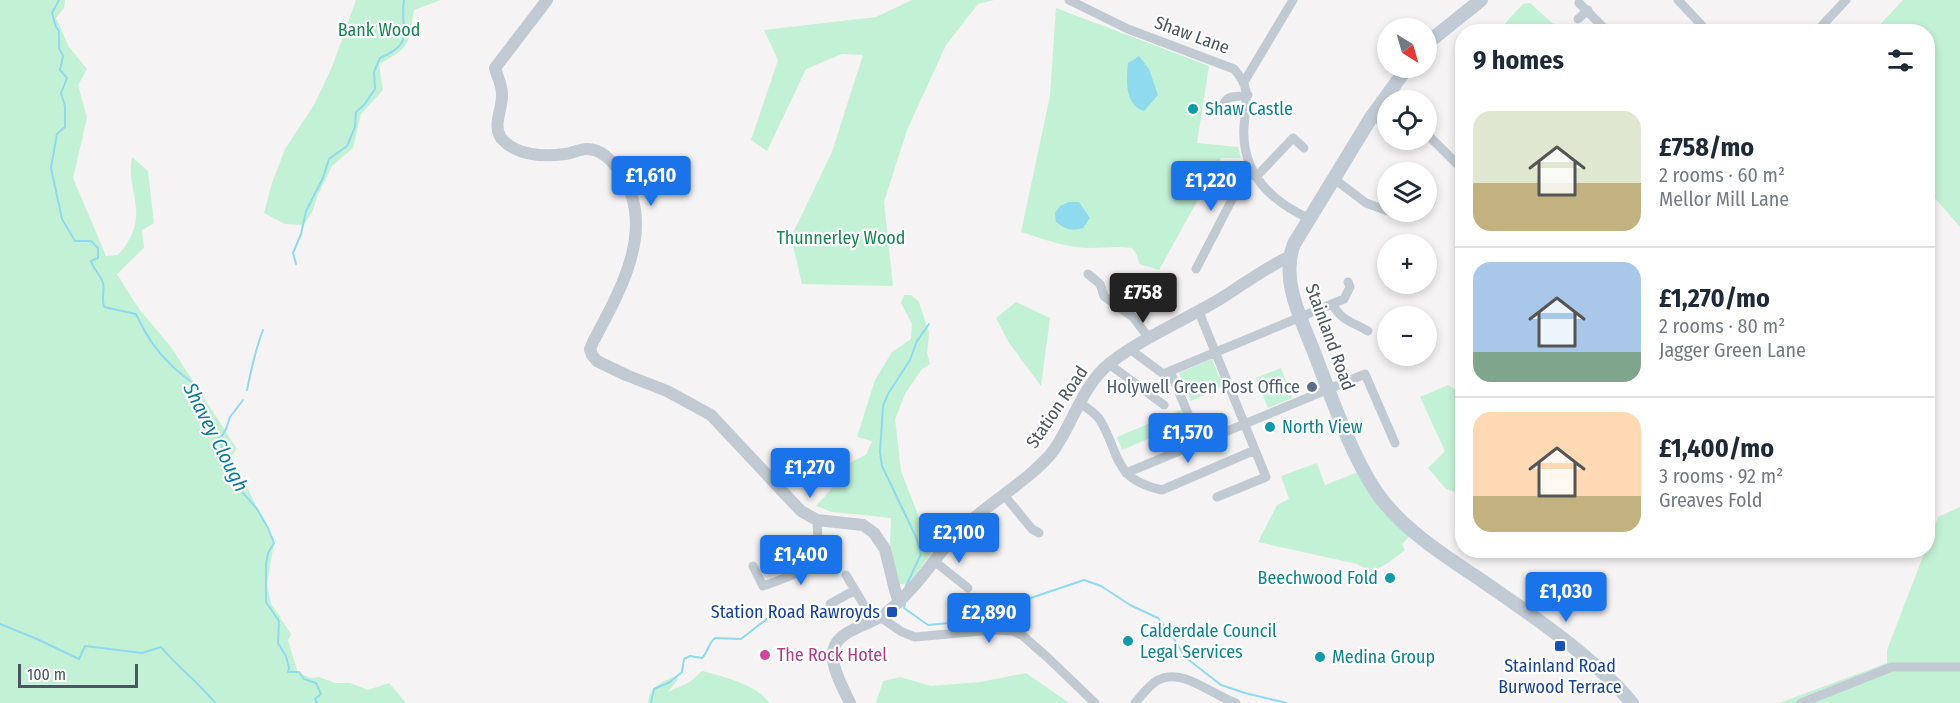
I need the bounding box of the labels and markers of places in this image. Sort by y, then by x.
place label: Shaw Castle [1205,98,1293,120]
marker: Shaw Castle [1186,102,1200,116]
pin: £1,610 [602,156,700,207]
pin: £1,220 [1162,161,1260,212]
pin: £758 [1107,273,1179,324]
place label: Holywell Green Post Office [1106,376,1300,398]
marker: Holywell Green Post Office [1305,380,1319,394]
pin: £1,570 [1139,413,1237,464]
place label: North View [1282,416,1363,438]
marker: North View [1263,420,1277,434]
pin: £1,270 [761,448,859,499]
pin: £2,100 [910,513,1008,564]
pin: £1,400 [752,535,850,586]
place label: Beechwood Fold [1258,567,1378,589]
marker: Beechwood Fold [1383,571,1397,585]
pin: £1,030 [1517,572,1615,623]
pin: £2,890 [940,593,1038,644]
place label: Station Road Rawroyds [711,601,880,623]
marker: Station Road Rawroyds [885,605,899,619]
place label: Calderdale Council Legal Services [1140,620,1277,663]
marker: Calderdale Council Legal Services [1121,634,1135,648]
marker: Stainland Road Burwood Terrace [1553,639,1567,653]
place label: The Rock Hotel [777,644,887,666]
place label: Medina Group [1332,646,1435,668]
marker: The Rock Hotel [758,648,772,662]
marker: Medina Group [1313,650,1327,664]
place label: Stainland Road Burwood Terrace [1498,655,1622,698]

